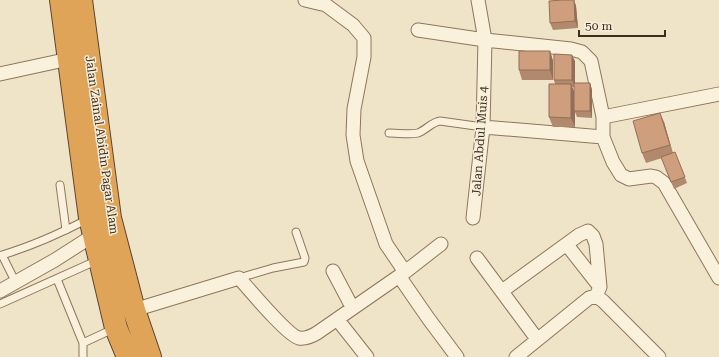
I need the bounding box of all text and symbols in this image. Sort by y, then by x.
scale bar [579,12,665,38]
text: 50 m [585,19,612,33]
street label: Jalan Zainal Abidin Pagar Alam [83,55,121,235]
street label: Jalan Abdul Muis 4 [469,85,491,197]

